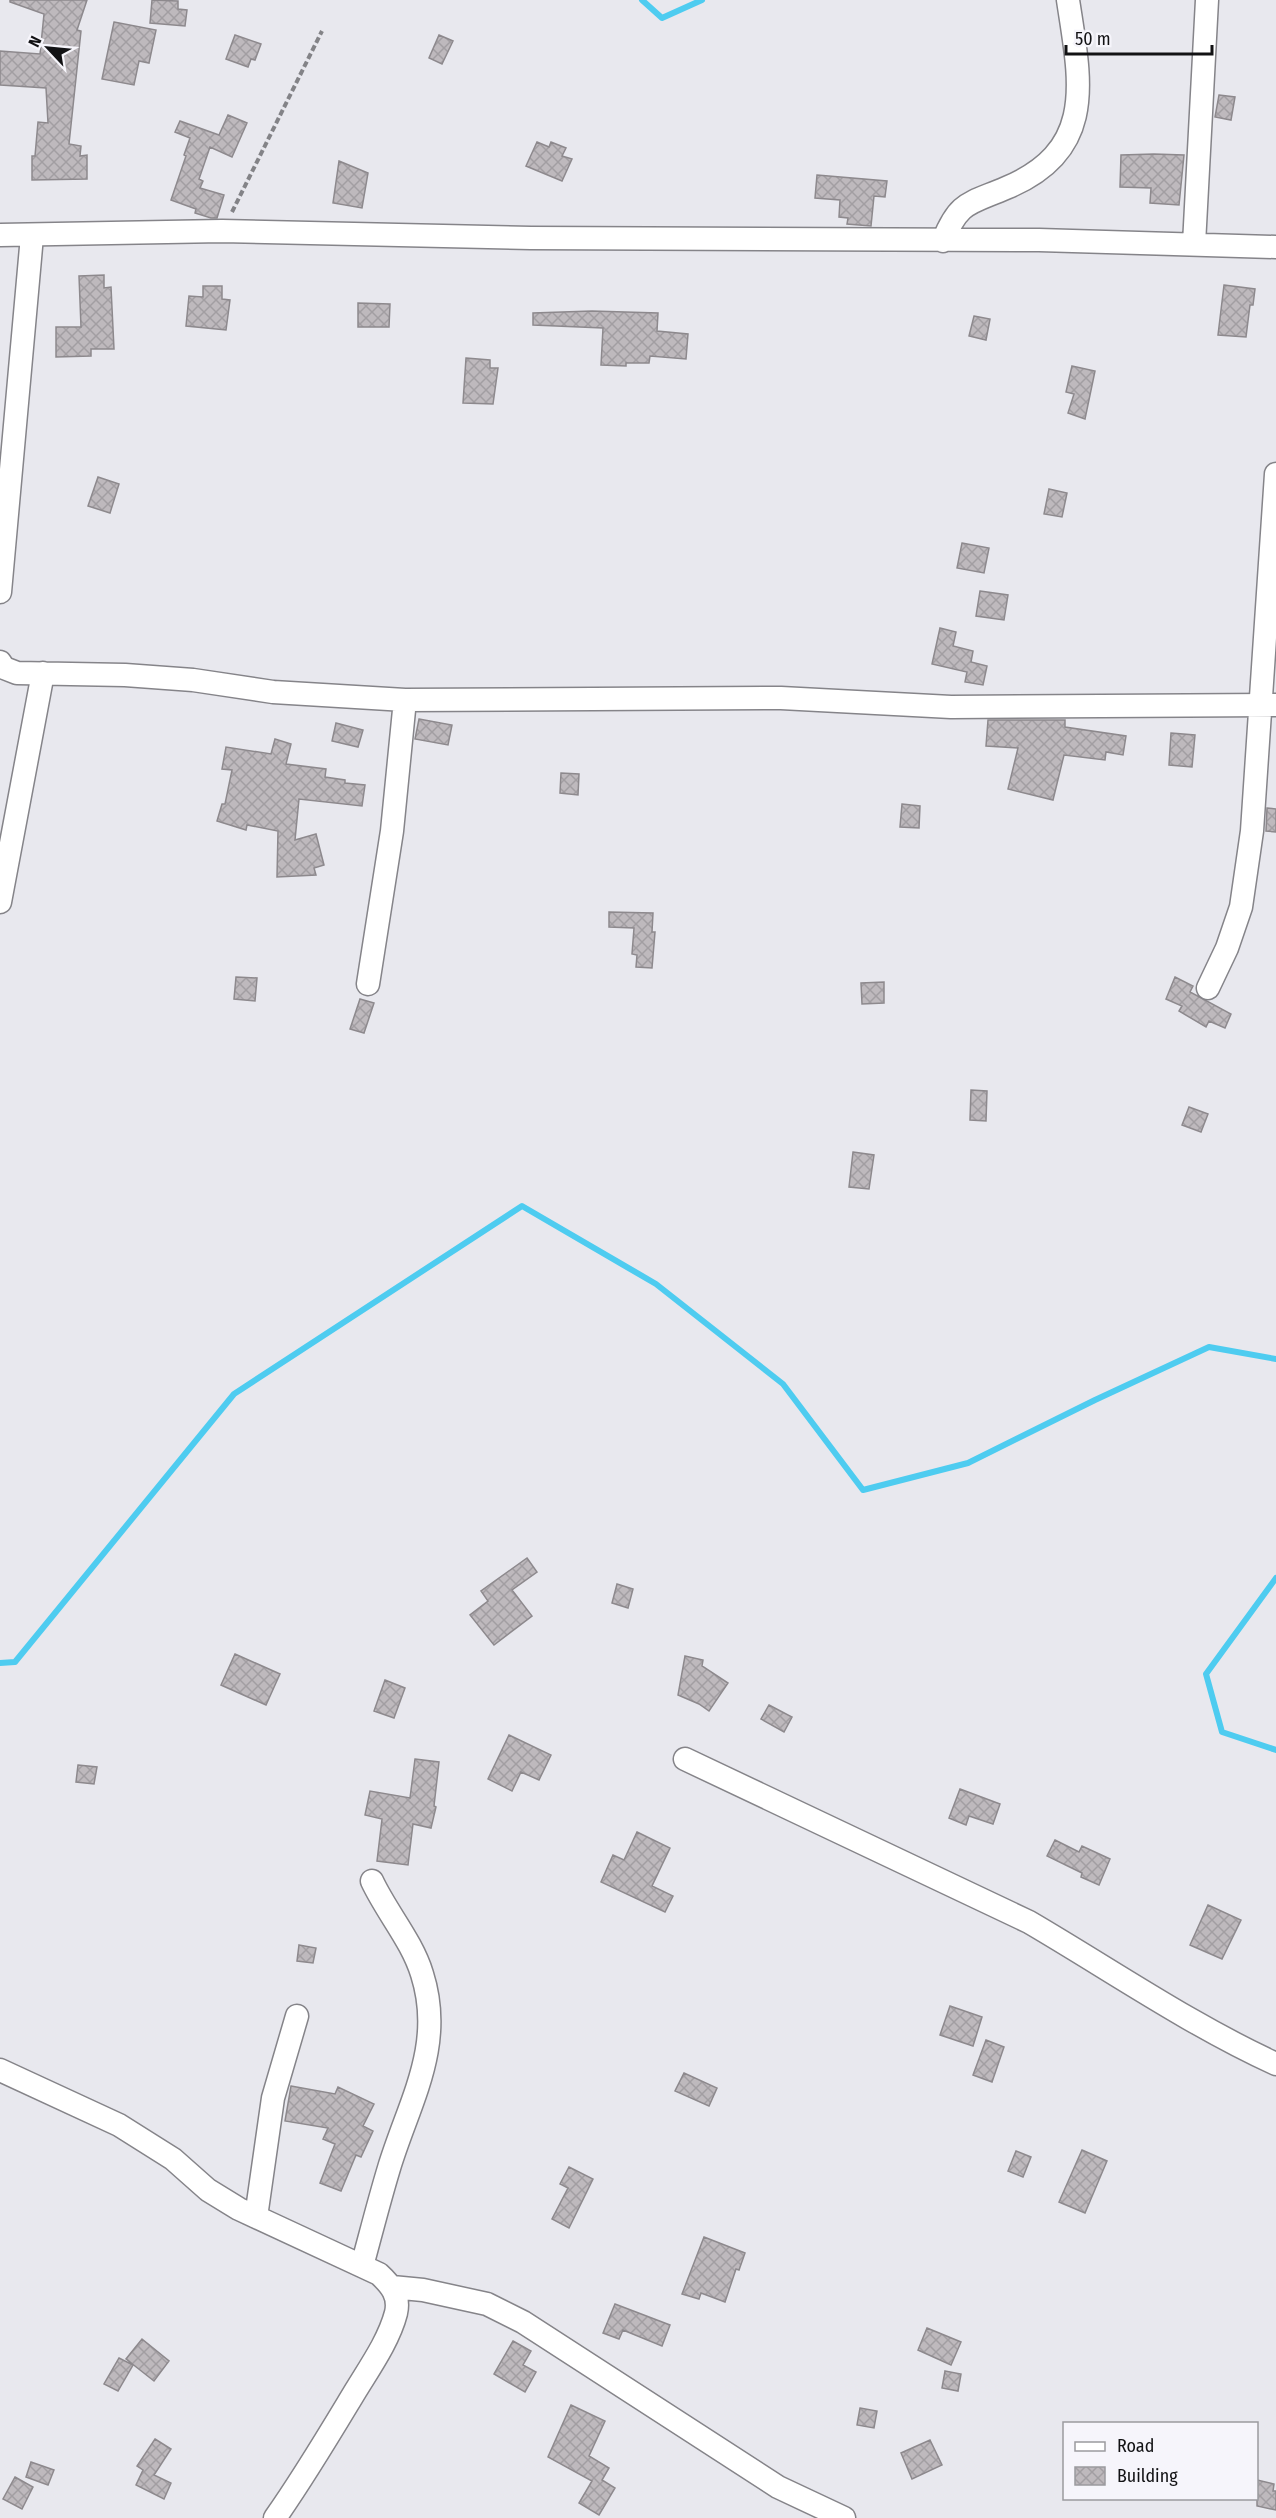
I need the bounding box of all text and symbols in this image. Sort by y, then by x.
north arrow [18,18,78,78]
scale bar [1066,18,1212,56]
text: 50 m [1075,28,1111,50]
text: N [24,33,46,50]
legend [1063,2422,1258,2500]
text: Road [1117,2435,1154,2457]
text: Building [1117,2465,1178,2487]

